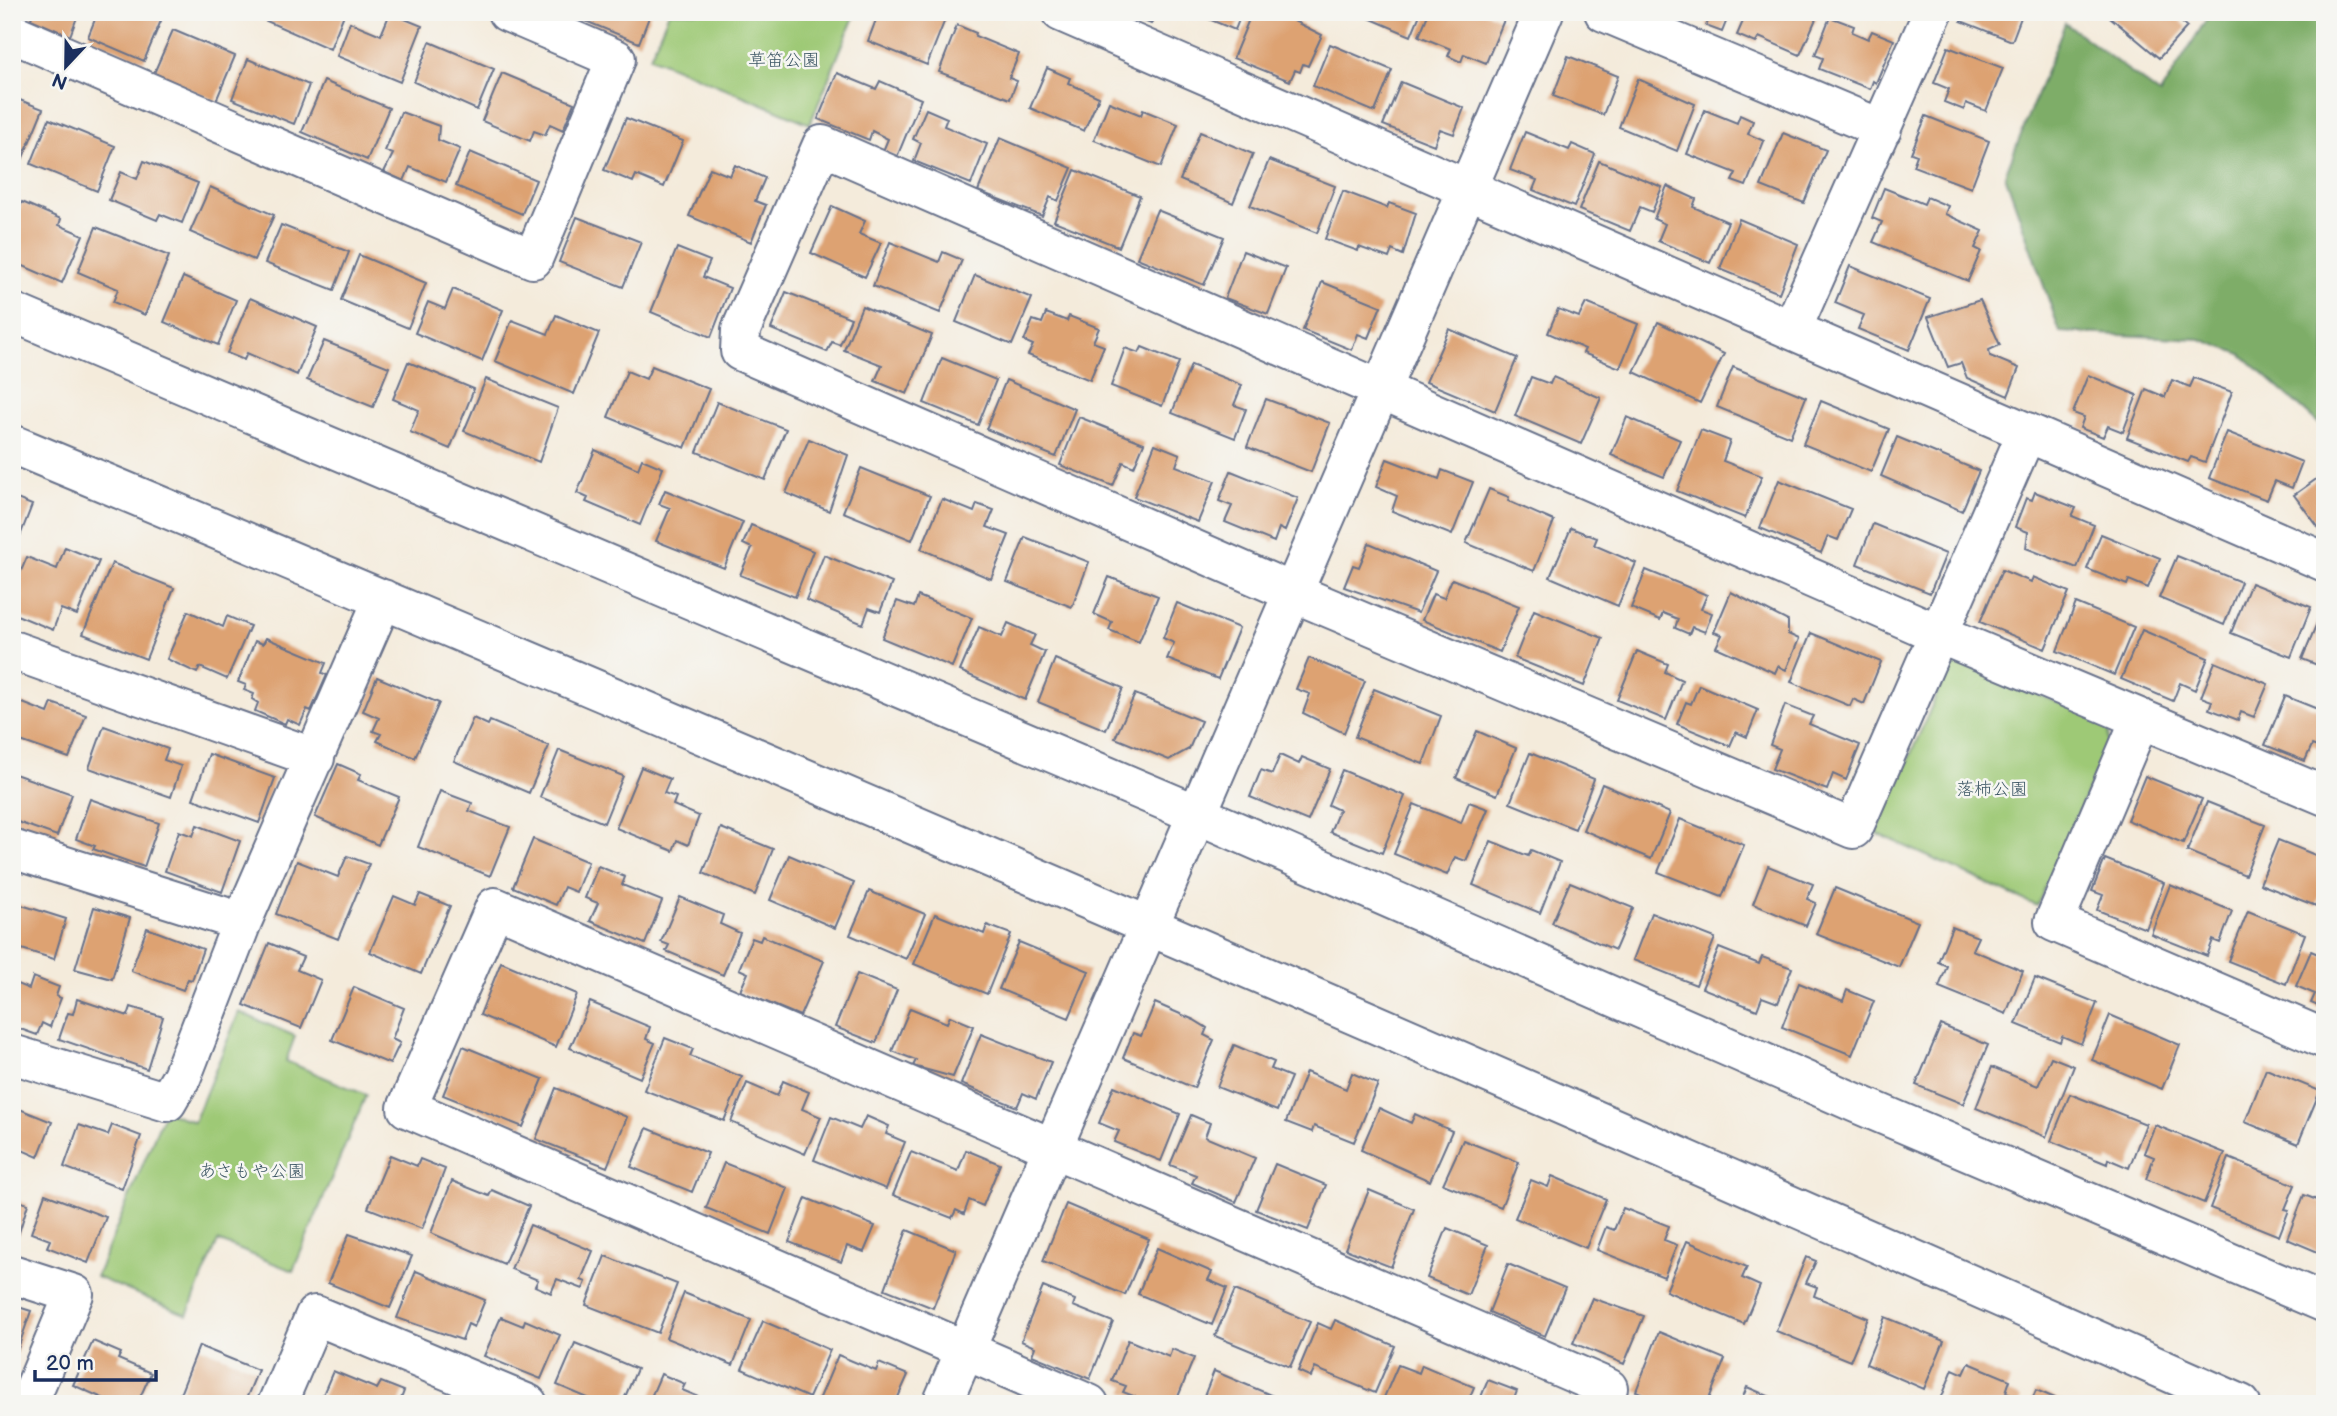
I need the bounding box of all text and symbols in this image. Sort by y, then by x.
north arrow [32,32,102,102]
park label: 草笛公園 [748,50,820,71]
text: N [49,67,71,94]
park label: 落柿公園 [1956,779,2028,800]
park label: あさもや公園 [199,1161,305,1182]
scale bar [35,1339,156,1383]
text: 20 m [46,1351,94,1376]

